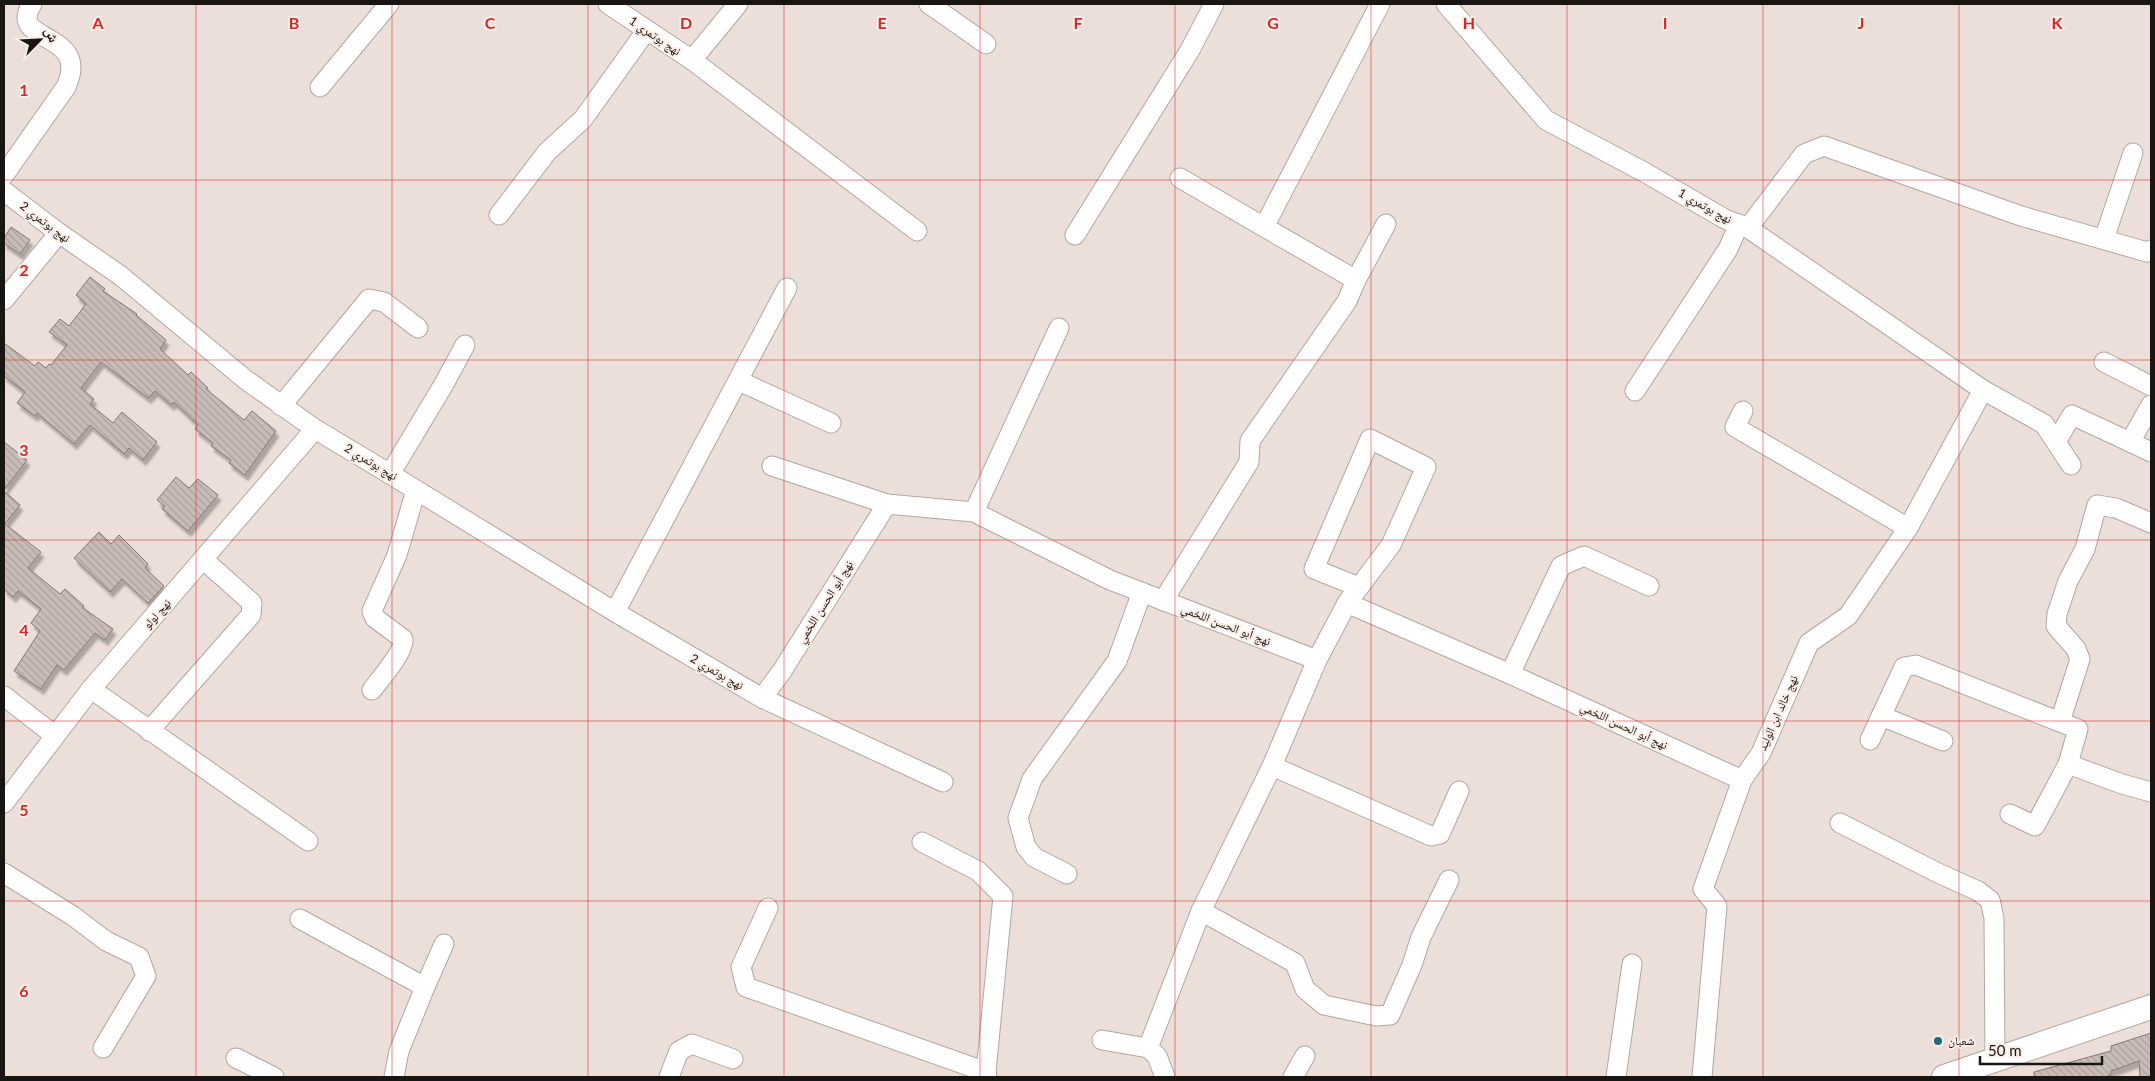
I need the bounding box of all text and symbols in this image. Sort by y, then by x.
text: A [91,13,104,32]
text: B [289,13,299,32]
text: C [485,13,496,32]
street label: نهج بوتمري 1 [625,13,684,61]
text: D [680,13,692,32]
text: E [877,13,887,32]
text: F [1073,13,1083,32]
text: G [1267,13,1279,32]
text: H [1463,13,1475,32]
text: I [1663,13,1667,32]
text: J [1858,13,1864,32]
text: K [2052,13,2064,32]
north arrow [15,15,65,65]
text: ش [41,24,63,45]
text: 1 [19,80,29,99]
street label: نهج بوتمري 1 [1674,185,1735,229]
street label: نهج بوتمري 2 [15,198,73,248]
text: 2 [19,260,29,279]
text: 3 [19,440,29,459]
street label: نهج بوتمري 2 [340,440,401,486]
street label: نهج أبو الحسن اللخمي [793,558,859,648]
street label: نهج لولو [139,596,174,632]
street label: نهج أبو الحسن اللخمي [1178,601,1273,651]
text: 4 [19,620,29,639]
street label: نهج بوتمري 2 [686,650,747,696]
street label: نهج خالد ابن الوليد [1754,673,1801,753]
street label: نهج أبو الحسن اللخمي [1577,699,1670,755]
text: 5 [19,800,29,819]
text: 6 [19,981,29,1000]
place label: شعبان [1948,1033,1975,1048]
scale bar [1980,1034,2102,1066]
marker: شعبان [1932,1035,1944,1047]
text: 50 m [1988,1041,2022,1059]

